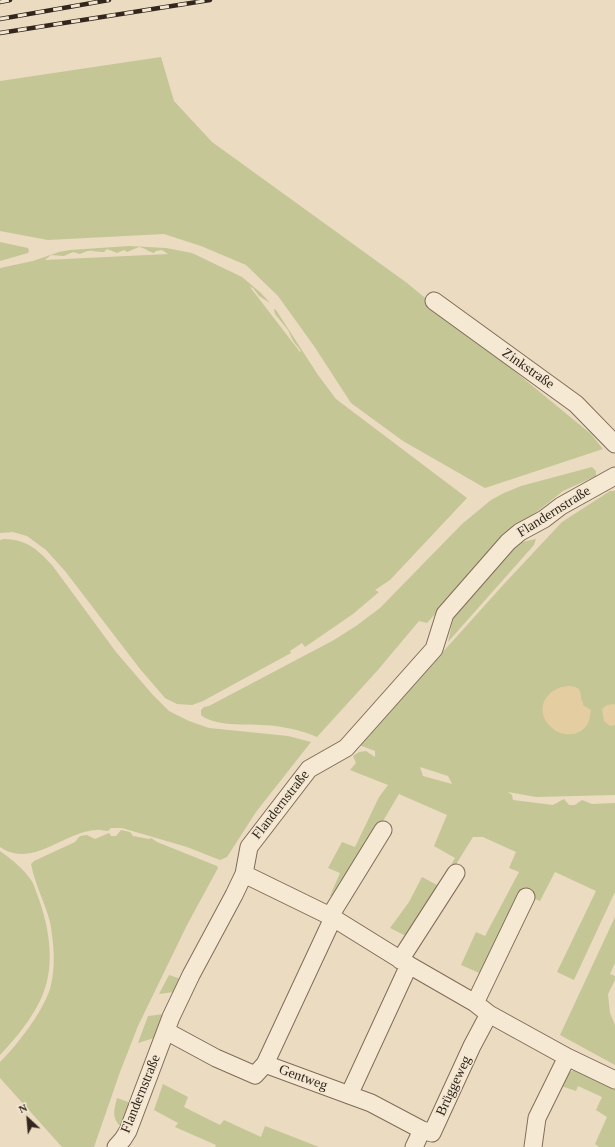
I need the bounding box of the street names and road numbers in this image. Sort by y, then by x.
street label: Zinkstraße [499,345,557,393]
street label: Flandernstraße [514,483,594,541]
street label: Flandernstraße [249,767,313,843]
street label: Flandernstraße [118,1052,164,1136]
street label: Brüggeweg [433,1053,475,1119]
street label: Gentweg [276,1061,330,1095]

